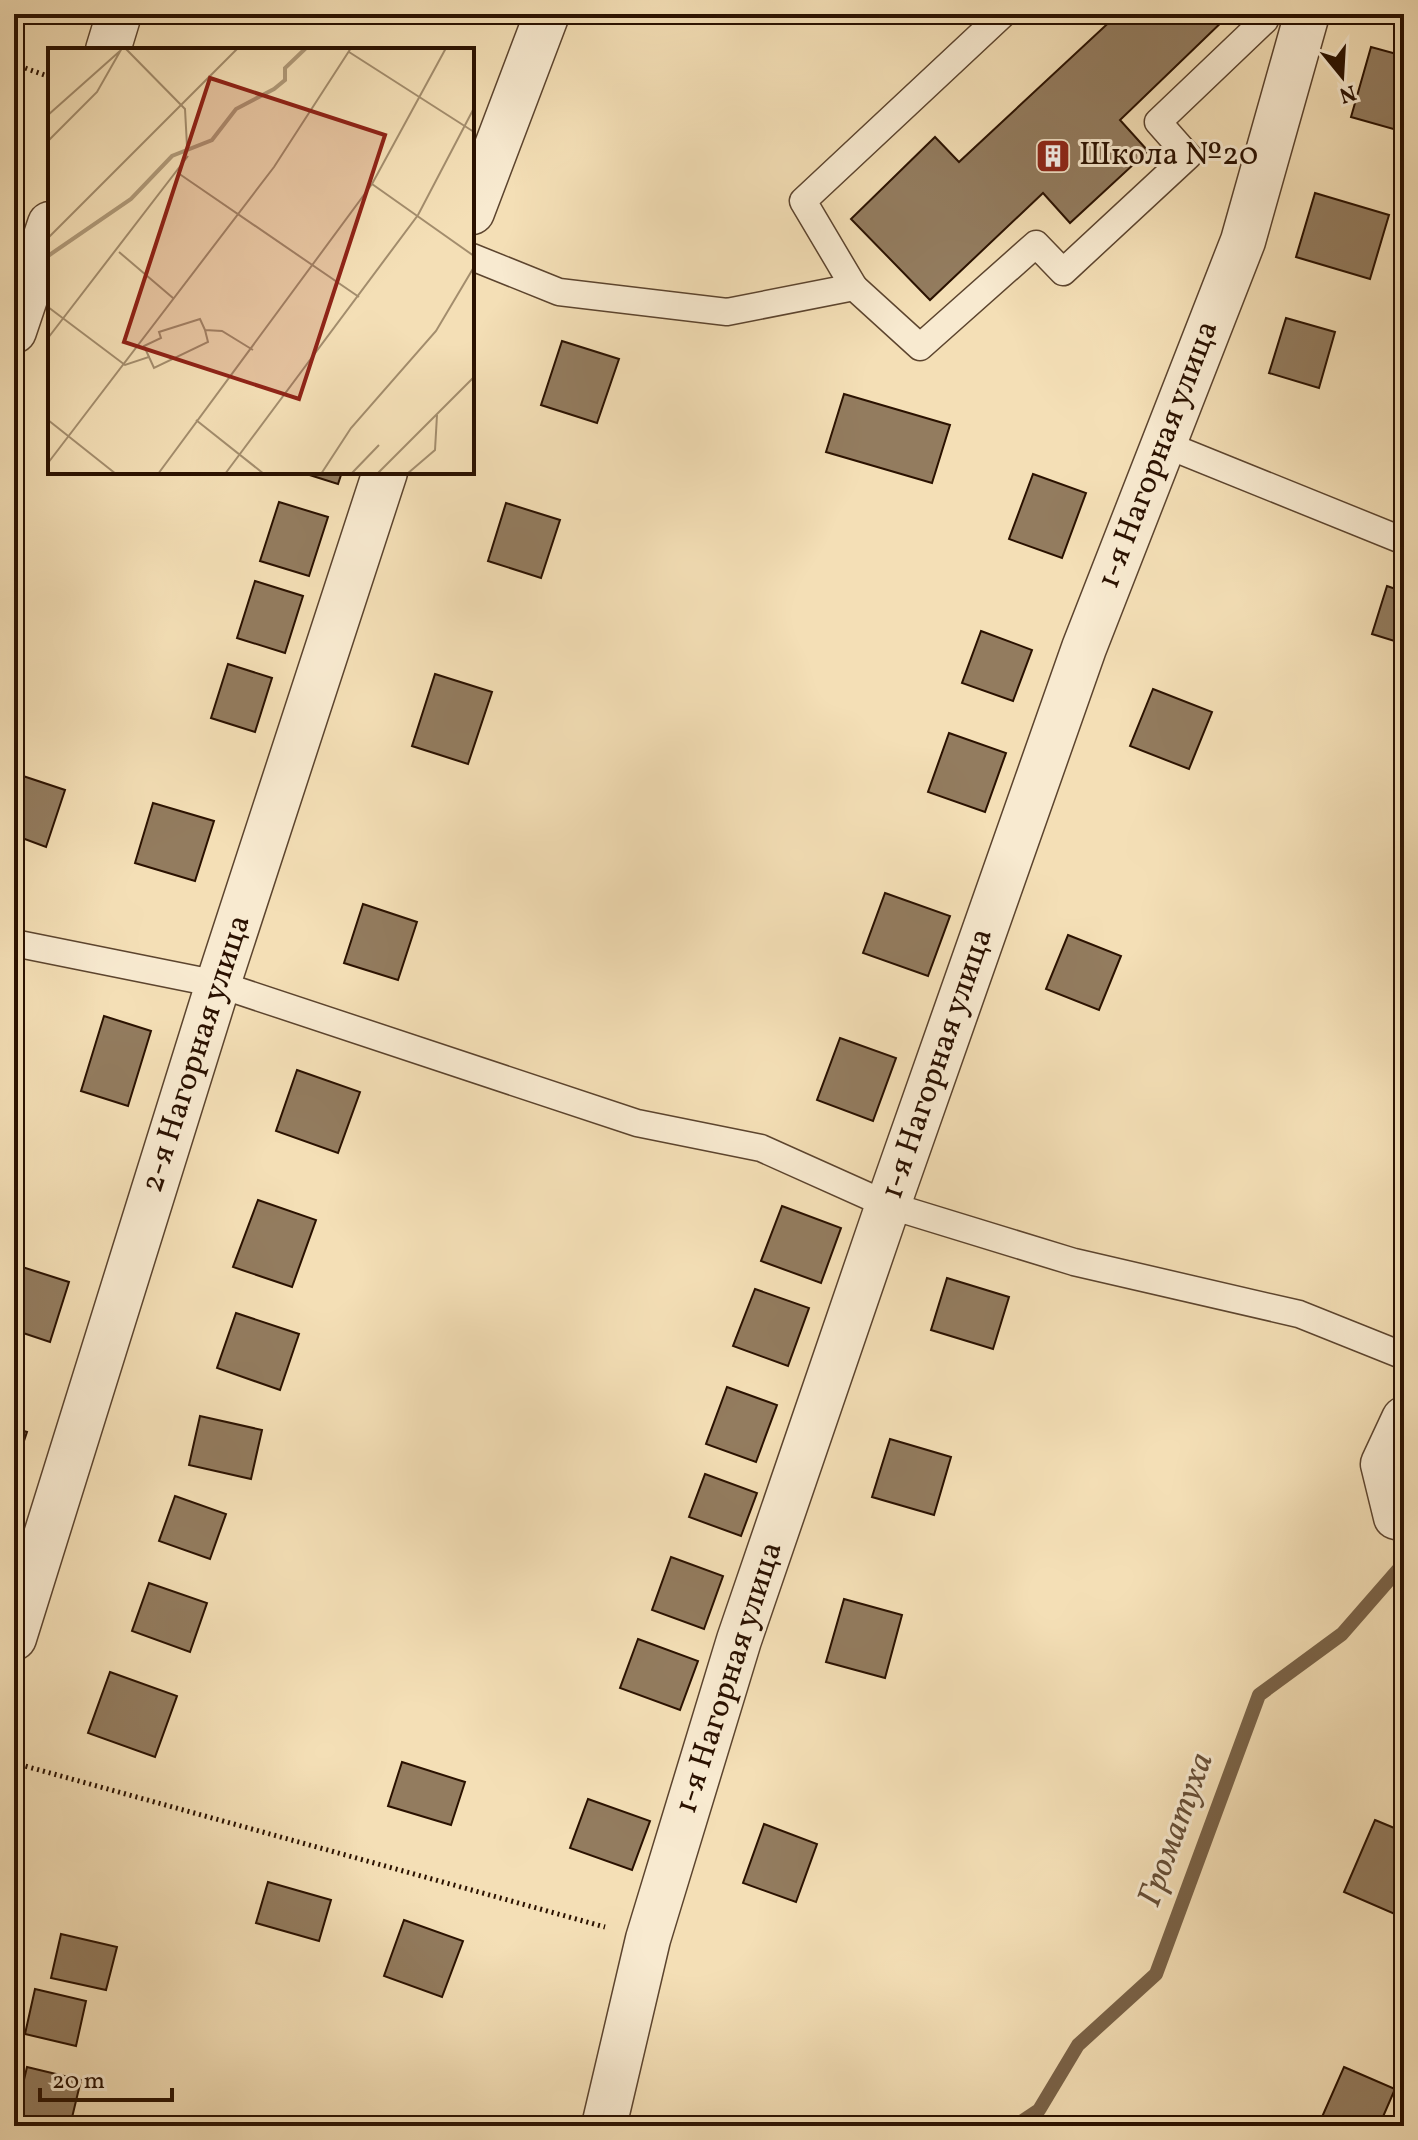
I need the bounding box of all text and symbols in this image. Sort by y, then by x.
north arrow [1302,36,1382,116]
inset map [48,48,474,474]
text: N [1335,75,1360,110]
place label: Школа №20 [1079,134,1258,178]
building icon: Школа №20 [1034,137,1072,175]
street label: 1-я Нагорная улица [1088,315,1230,595]
street label: 2-я Нагорная улица [131,910,263,1198]
street label: 1-я Нагорная улица [871,923,1005,1205]
street label: 1-я Нагорная улица [665,1536,795,1820]
water label: Громатуха [1127,1747,1227,1913]
scale bar [40,2052,172,2102]
text: 20 m [52,2065,105,2099]

